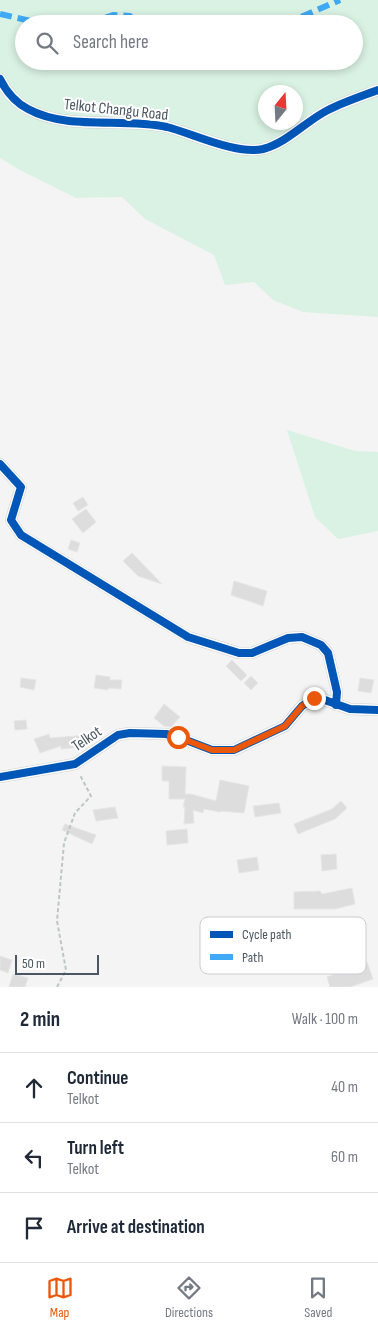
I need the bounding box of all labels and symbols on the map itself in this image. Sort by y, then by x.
north arrow [258,85,303,130]
street label: Telkot Changu Road [63,95,169,125]
route end [303,687,326,710]
street label: Telkot [68,722,106,756]
route start [167,726,190,749]
legend [200,917,366,974]
text: Cycle path [242,926,292,943]
text: Path [242,949,263,966]
scale bar [15,952,99,975]

